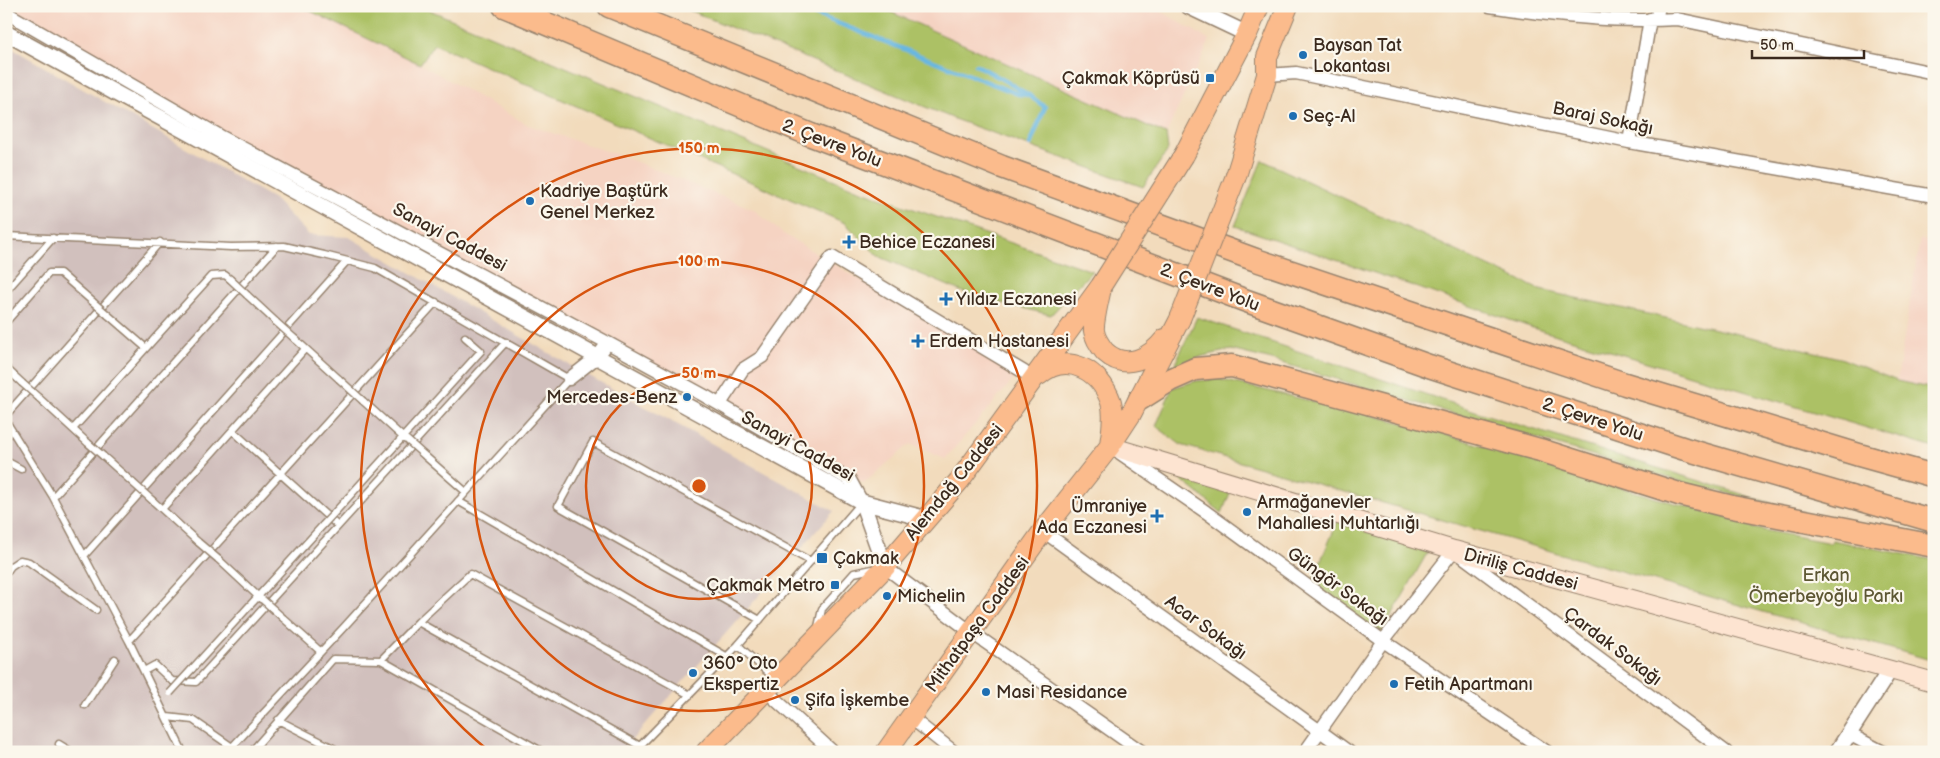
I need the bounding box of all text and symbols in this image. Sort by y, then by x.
scale bar [1752,28,1865,60]
place label: Baysan Tat Lokantası [1313,35,1402,77]
text: 50 m [1760,36,1794,55]
marker: Baysan Tat Lokantası [1297,49,1309,61]
place label: Çakmak Köprüsü [1062,68,1200,89]
marker: Çakmak Köprüsü [1204,72,1216,84]
street label: Baraj Sokağı [1551,98,1655,139]
place label: Seç-Al [1303,106,1356,127]
marker: Seç-Al [1287,110,1299,122]
street label: 2. Çevre Yolu [779,115,884,172]
text: 150 m [678,139,720,158]
place label: Kadriye Baştürk Genel Merkez [540,181,668,223]
marker: Kadriye Baştürk Genel Merkez [524,195,536,207]
street label: Sanayi Caddesi [389,199,510,276]
place label: Behice Eczanesi [859,232,995,253]
marker: Behice Eczanesi [843,236,855,248]
text: 100 m [678,252,720,271]
street label: 2. Çevre Yolu [1157,259,1262,316]
place label: Yıldız Eczanesi [955,289,1077,310]
marker: Yıldız Eczanesi [940,293,952,305]
place label: Erdem Hastanesi [929,331,1069,352]
marker: Erdem Hastanesi [911,334,925,348]
text: 50 m [682,364,717,383]
place label: Mercedes-Benz [546,387,677,408]
marker: Mercedes-Benz [681,391,693,403]
street label: 2. Çevre Yolu [1540,393,1646,446]
street label: Sanayi Caddesi [738,407,858,486]
street label: Alemdağ Caddesi [901,420,1008,545]
centre of rings [690,477,708,495]
place label: Armağanevler Mahallesi Muhtarlığı [1257,492,1420,534]
place label: Ümraniye Ada Eczanesi [1037,495,1147,538]
marker: Armağanevler Mahallesi Muhtarlığı [1241,506,1253,518]
marker: Ümraniye Ada Eczanesi [1151,510,1163,522]
street label: Güngör Sokağı [1283,543,1392,630]
street label: Diriliş Caddesi [1461,544,1580,595]
place label: Çakmak [833,548,899,569]
marker: Çakmak [815,551,829,565]
street label: Mithatpaşa Caddesi [921,552,1034,696]
park label: Erkan Ömerbeyoğlu Parkı [1749,565,1903,607]
place label: Çakmak Metro [706,575,825,596]
marker: Çakmak Metro [829,579,841,591]
place label: Michelin [897,586,965,607]
marker: Michelin [881,590,893,602]
street label: Acar Sokağı [1161,591,1251,664]
street label: Çardak Sokağı [1559,603,1666,690]
place label: 360° Oto Ekspertiz [703,653,779,695]
marker: 360° Oto Ekspertiz [687,667,699,679]
place label: Fetih Apartmanı [1404,674,1533,695]
marker: Fetih Apartmanı [1388,678,1400,690]
place label: Masi Residance [996,682,1128,703]
marker: Masi Residance [980,686,992,698]
place label: Şifa İşkembe [805,689,909,711]
marker: Şifa İşkembe [789,694,801,706]

